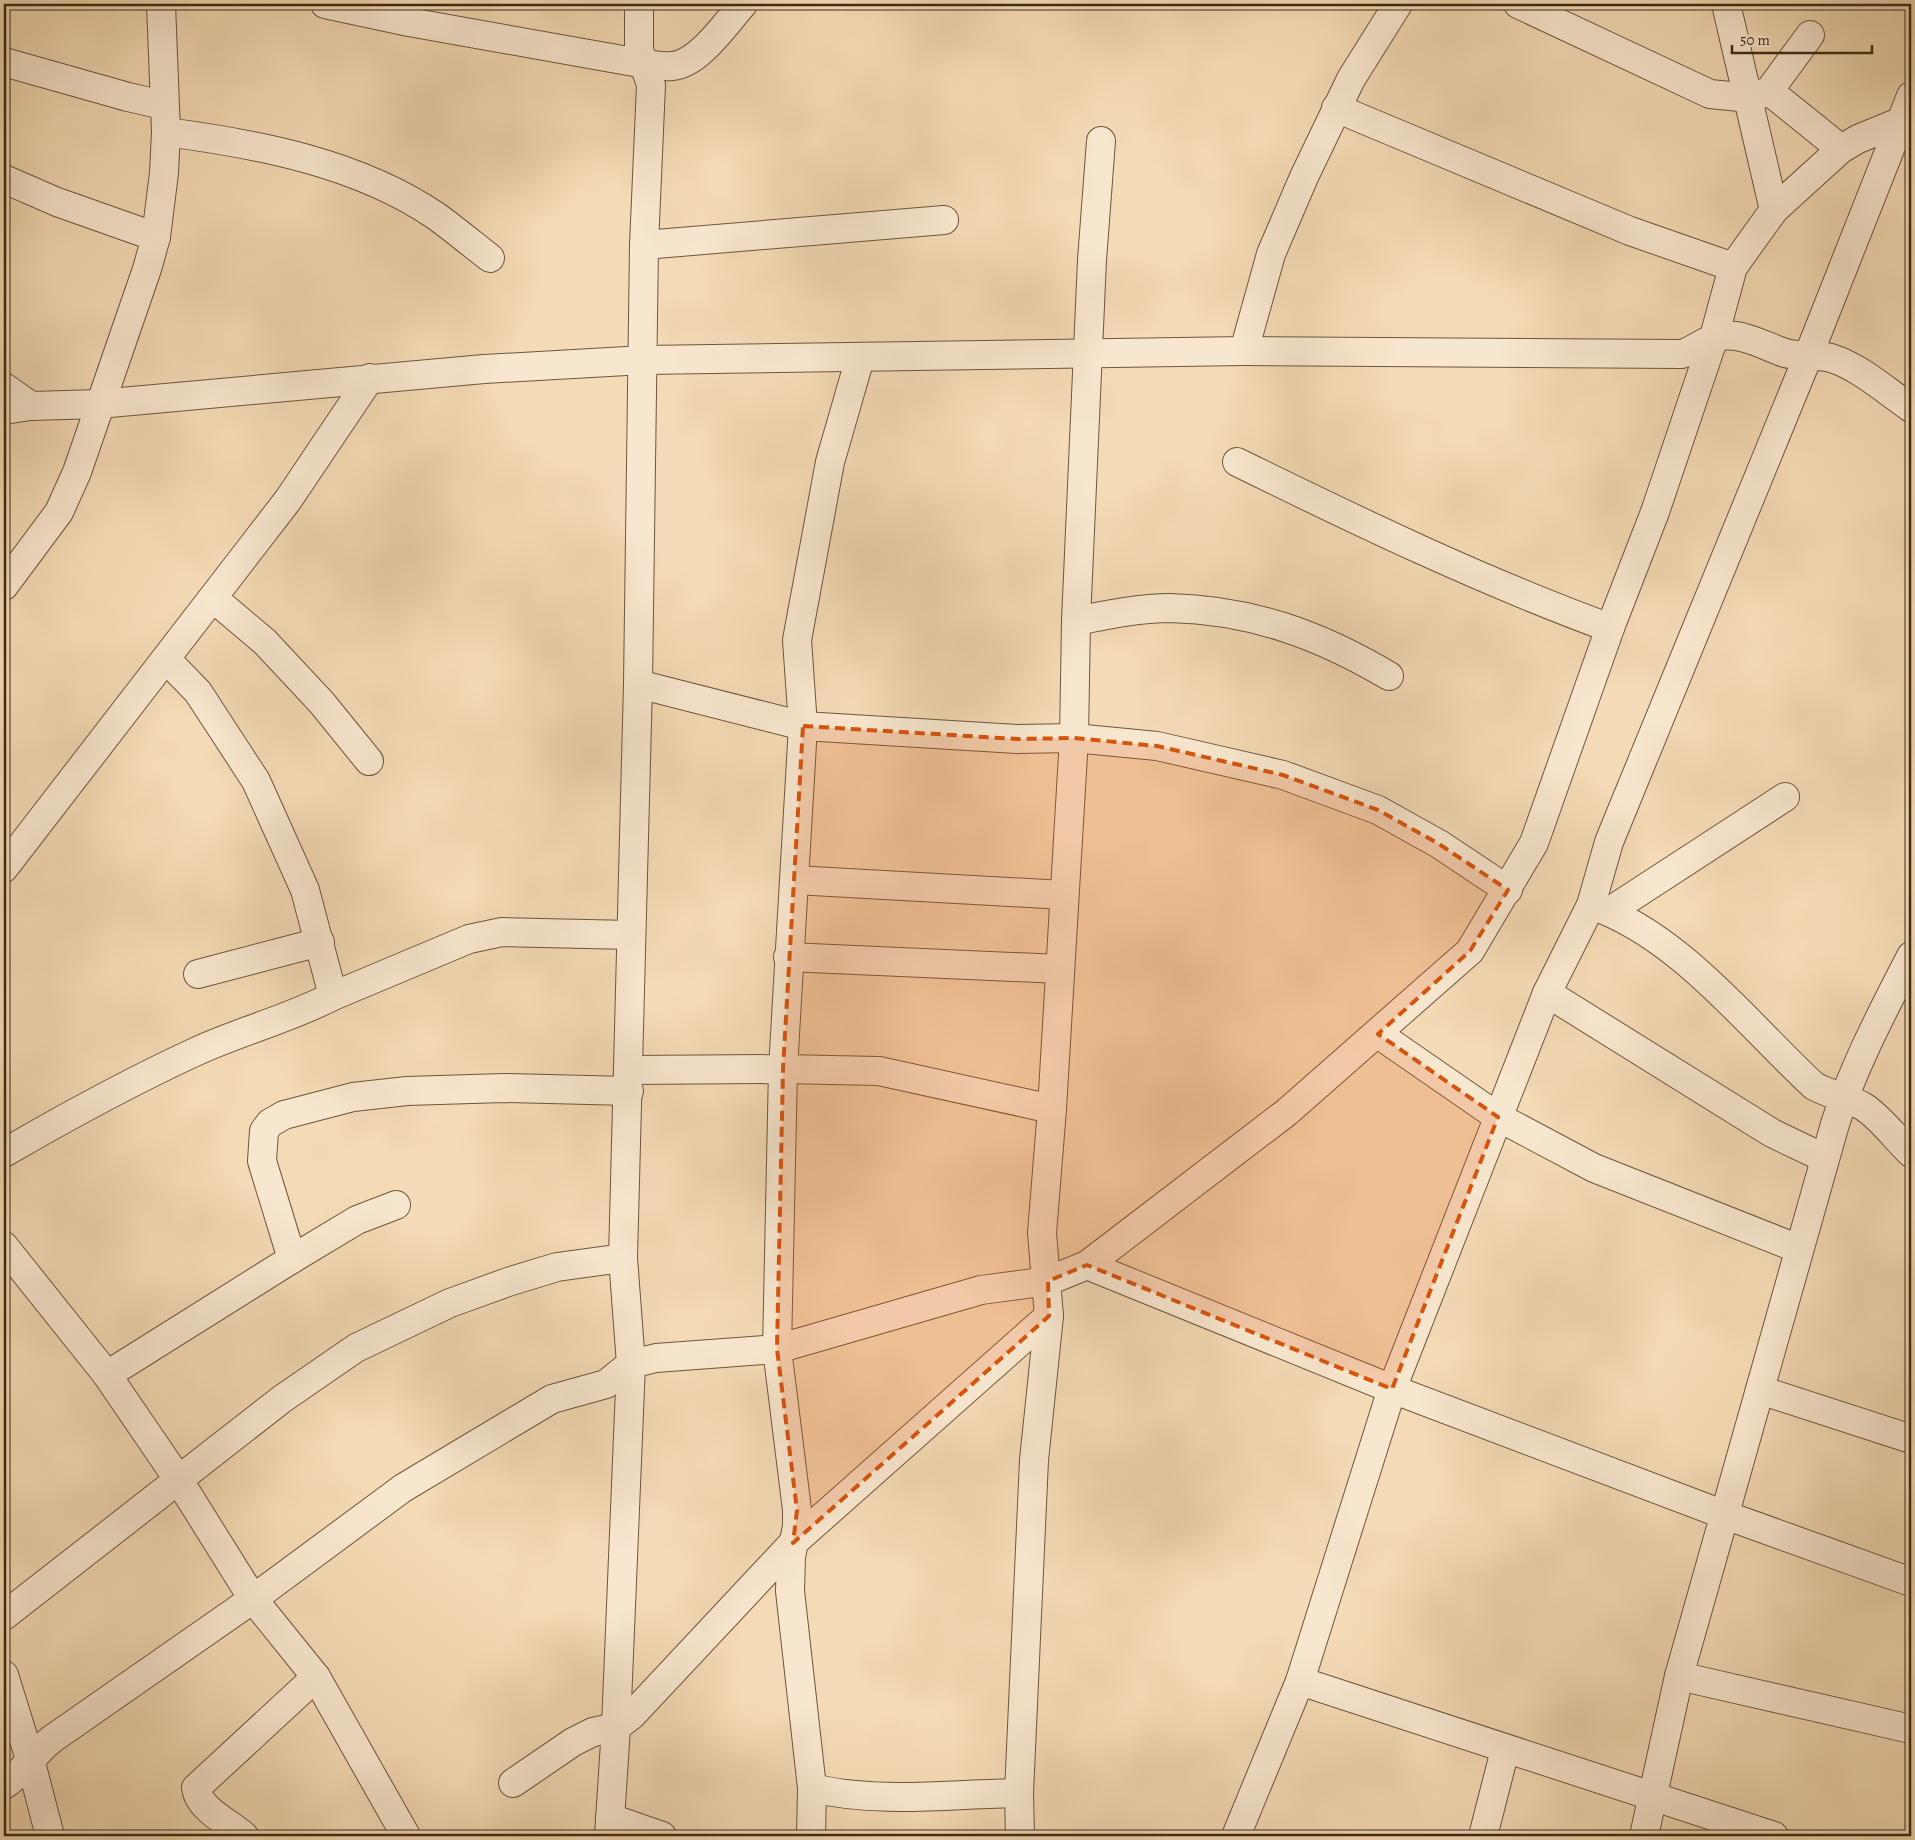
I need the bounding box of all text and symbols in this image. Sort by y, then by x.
scale bar [1732,22,1872,54]
text: 50 m [1740,30,1770,50]

